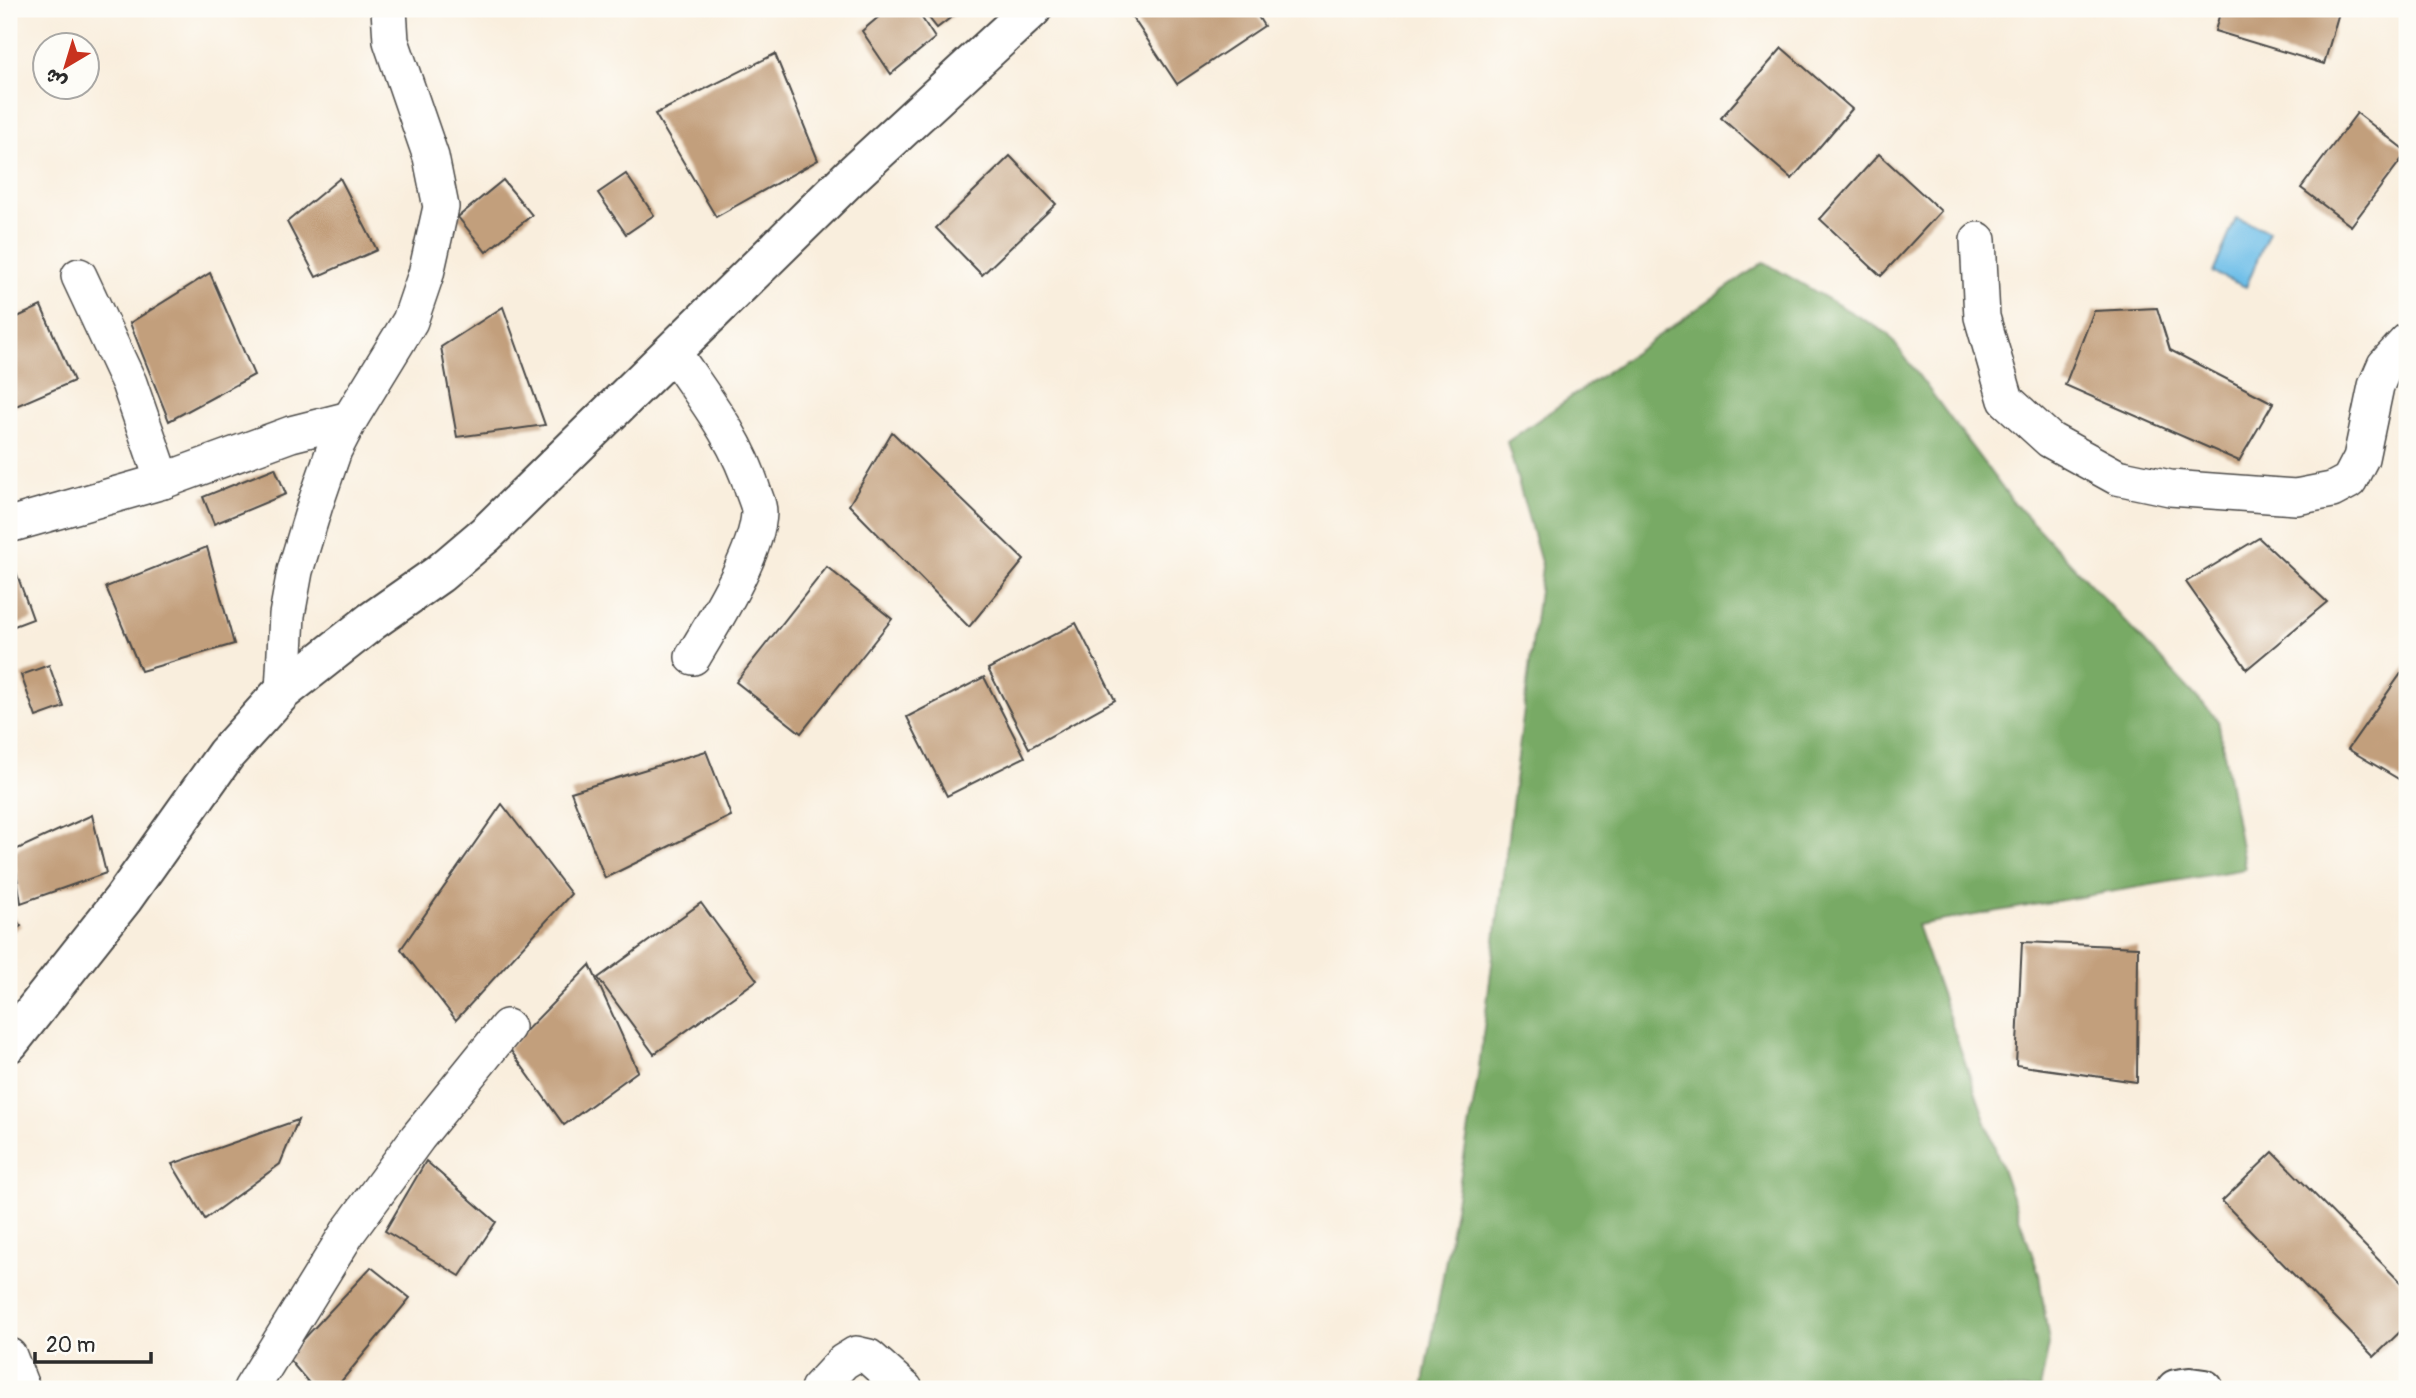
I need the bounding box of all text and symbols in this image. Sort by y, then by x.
north arrow [32,32,102,102]
text: ش [40,63,72,94]
scale bar [35,1321,150,1365]
text: 20 m [46,1332,95,1359]

